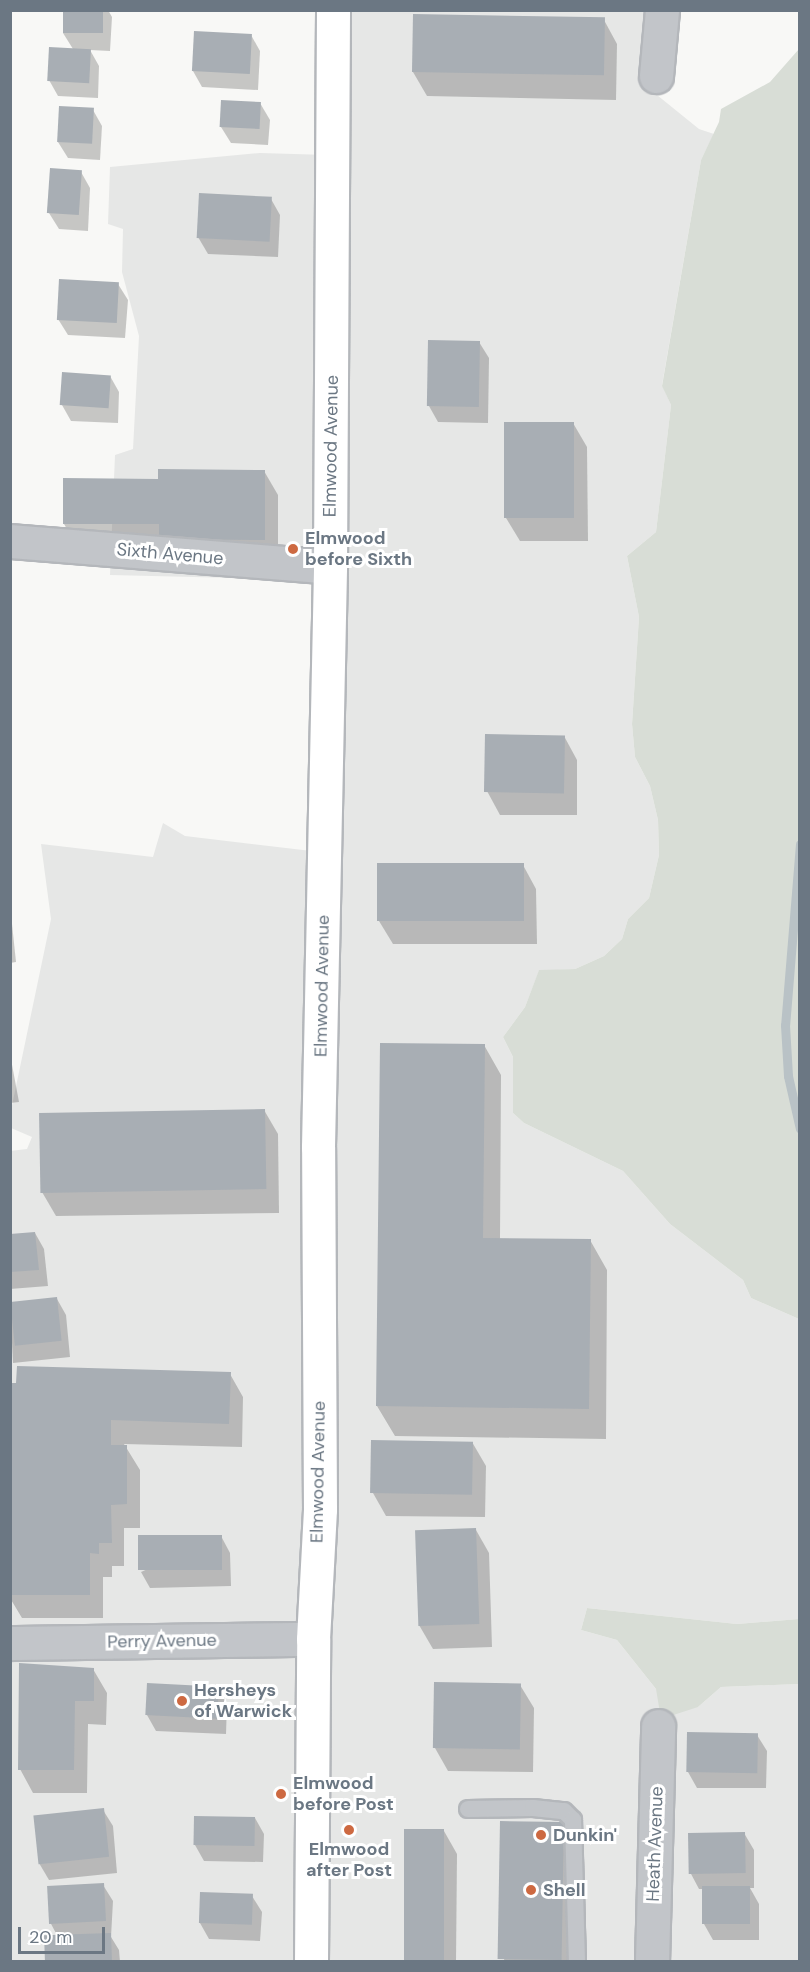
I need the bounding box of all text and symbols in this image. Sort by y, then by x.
street label: Elmwood Avenue [319,375,343,517]
place label: Elmwood before Sixth [305,528,412,570]
street label: Sixth Avenue [116,539,224,569]
marker: Elmwood before Sixth [286,542,300,556]
street label: Elmwood Avenue [310,915,334,1057]
street label: Elmwood Avenue [306,1401,330,1543]
street label: Perry Avenue [107,1629,217,1653]
place label: Hersheys of Warwick [194,1680,292,1722]
marker: Hersheys of Warwick [175,1694,189,1708]
place label: Elmwood before Post [293,1773,394,1816]
street label: Heath Avenue [642,1786,668,1902]
marker: Elmwood before Post [274,1787,288,1801]
marker: Elmwood after Post [342,1823,356,1837]
place label: Dunkin' [553,1824,617,1846]
marker: Dunkin' [534,1828,548,1842]
place label: Elmwood after Post [306,1839,392,1882]
place label: Shell [543,1879,585,1901]
marker: Shell [524,1883,538,1897]
scale bar [21,1915,108,1953]
text: 20 m [29,1925,72,1949]

